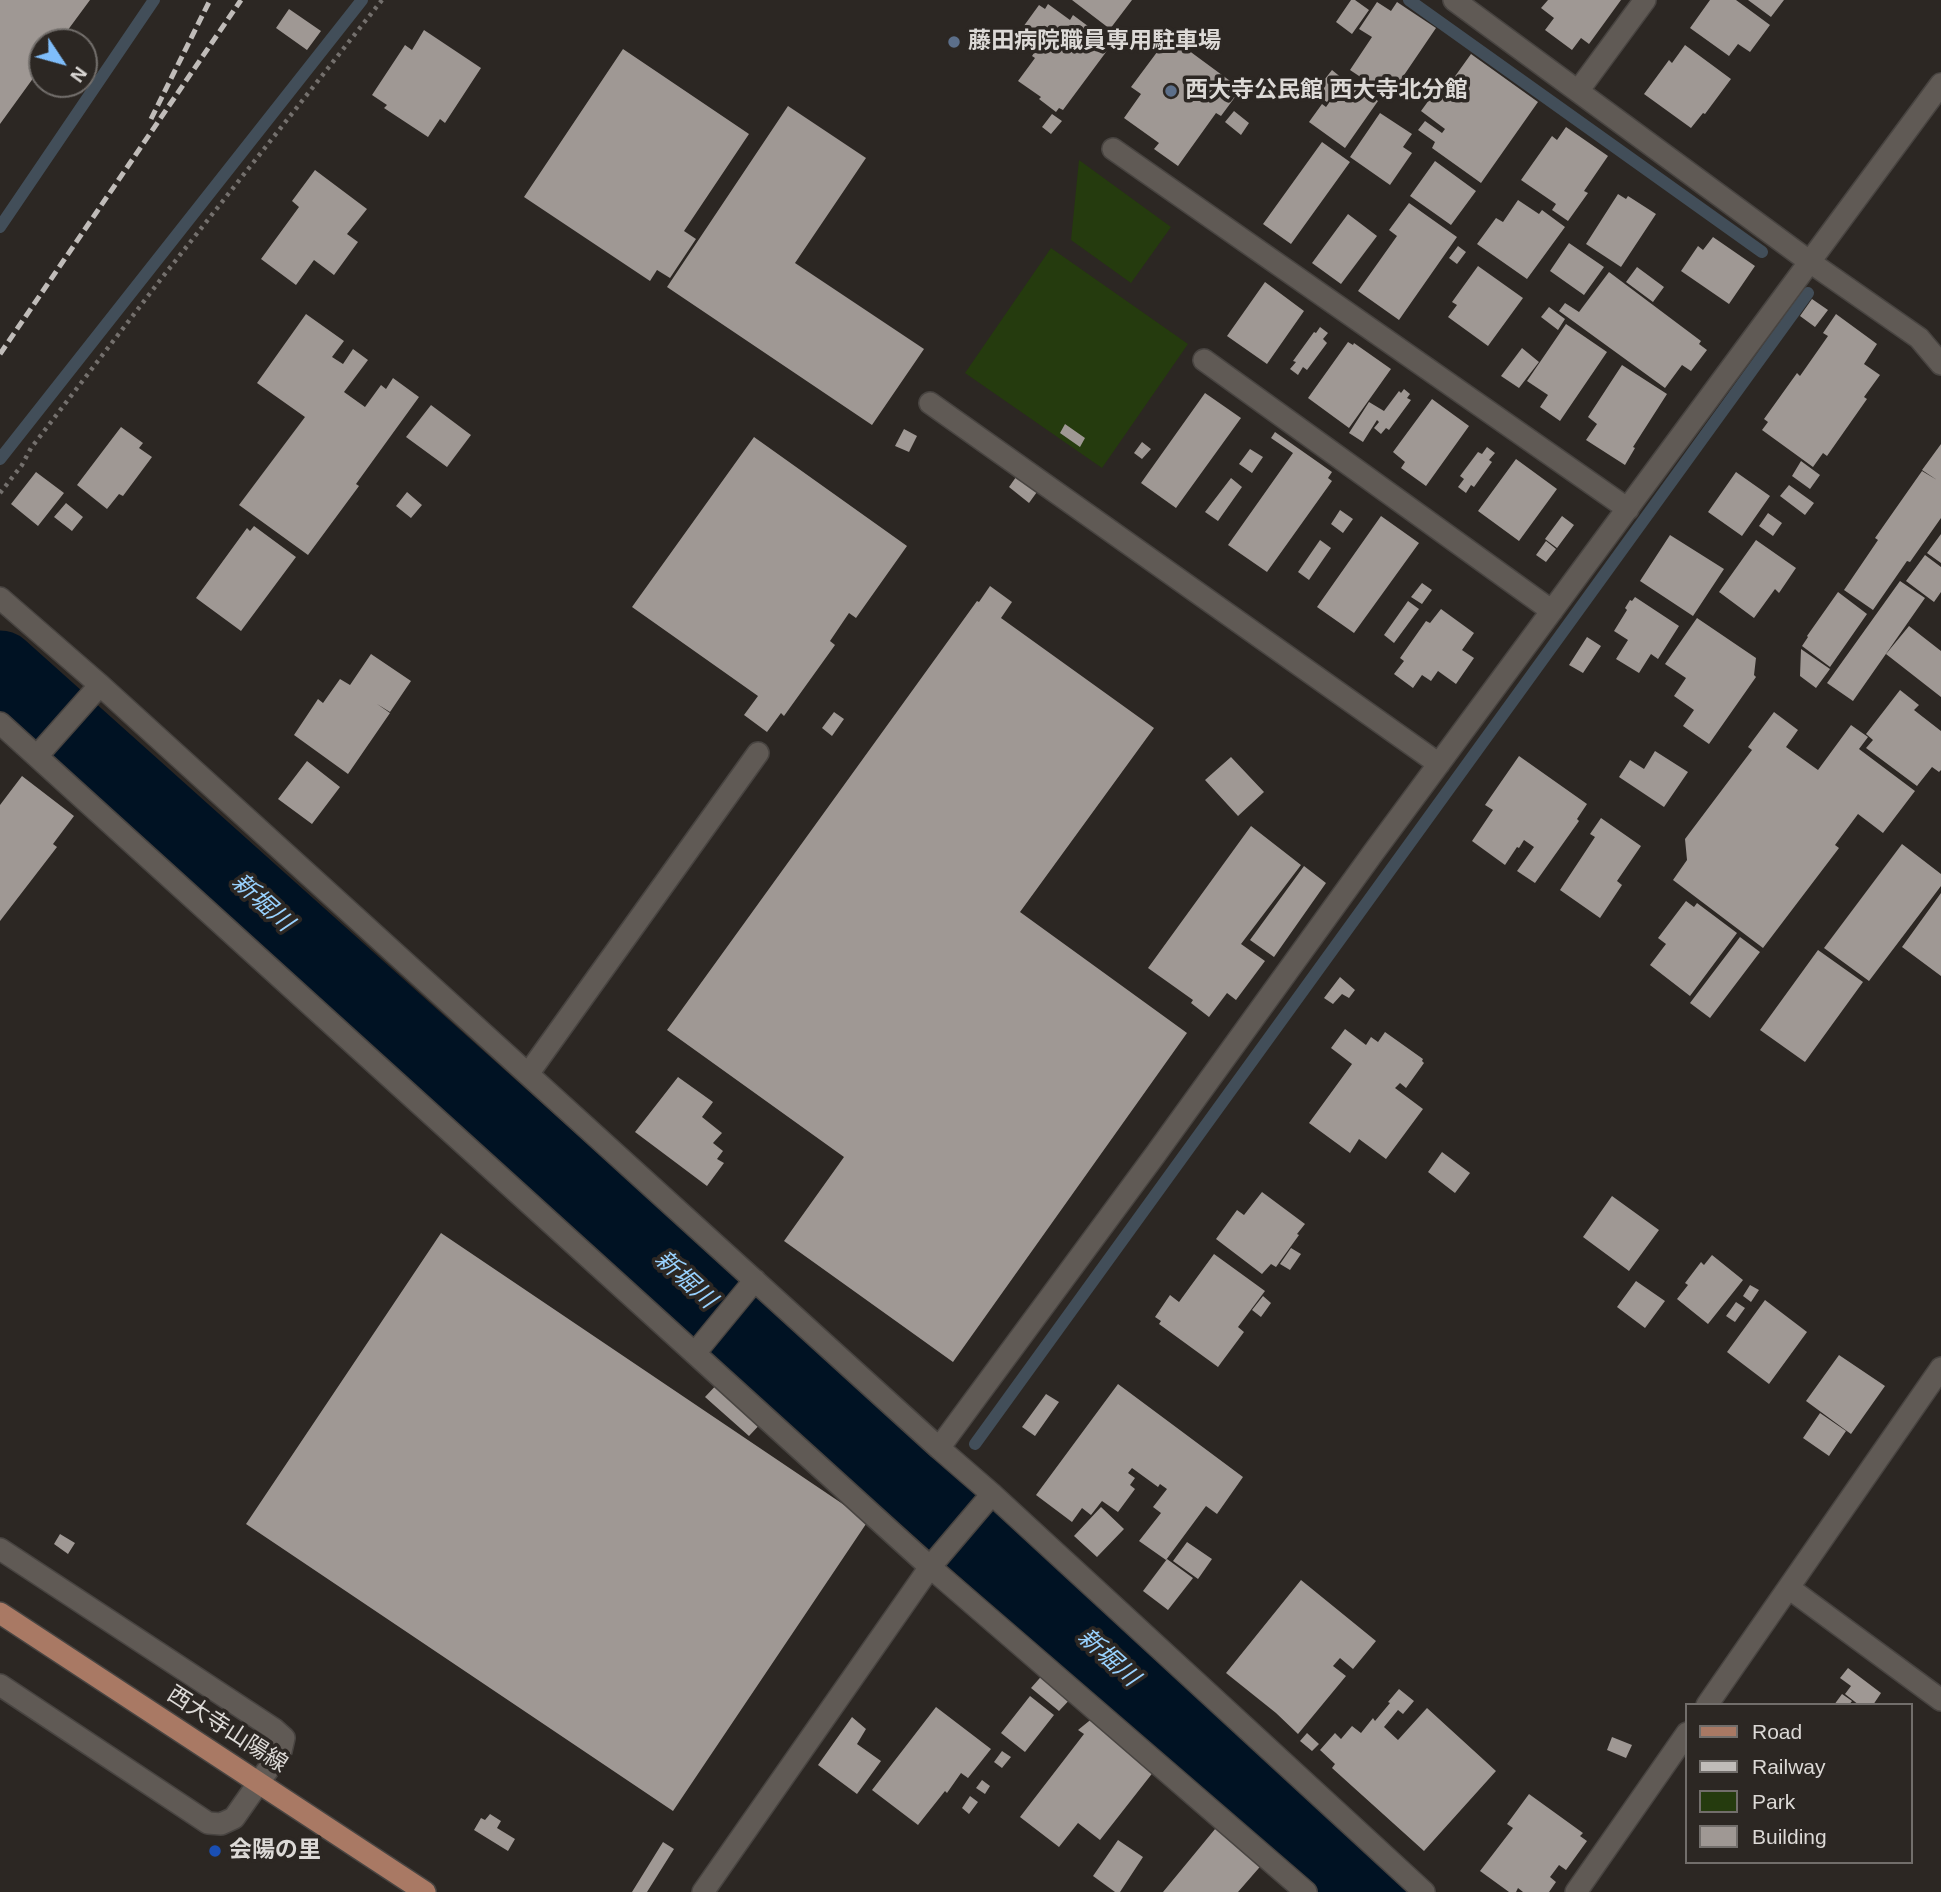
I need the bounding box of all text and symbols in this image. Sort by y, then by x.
north arrow [28,28,98,98]
place label: 藤田病院職員専用駐車場 [968,28,1221,56]
marker: 藤田病院職員専用駐車場 [946,34,962,50]
text: N [66,63,91,86]
place label: 西大寺公民館 西大寺北分館 [1185,77,1467,105]
marker: 西大寺公民館 西大寺北分館 [1163,83,1179,99]
water label: 新堀川 [226,868,298,938]
water label: 新堀川 [649,1245,721,1315]
water label: 新堀川 [1072,1623,1144,1693]
street label: 西大寺山陽線 [162,1681,292,1779]
legend [1686,1703,1913,1864]
text: Road [1752,1720,1802,1743]
text: Railway [1752,1755,1826,1778]
text: Park [1752,1790,1795,1813]
text: Building [1752,1825,1827,1848]
place label: 会陽の里 [229,1837,321,1865]
marker: 会陽の里 [207,1843,223,1859]

